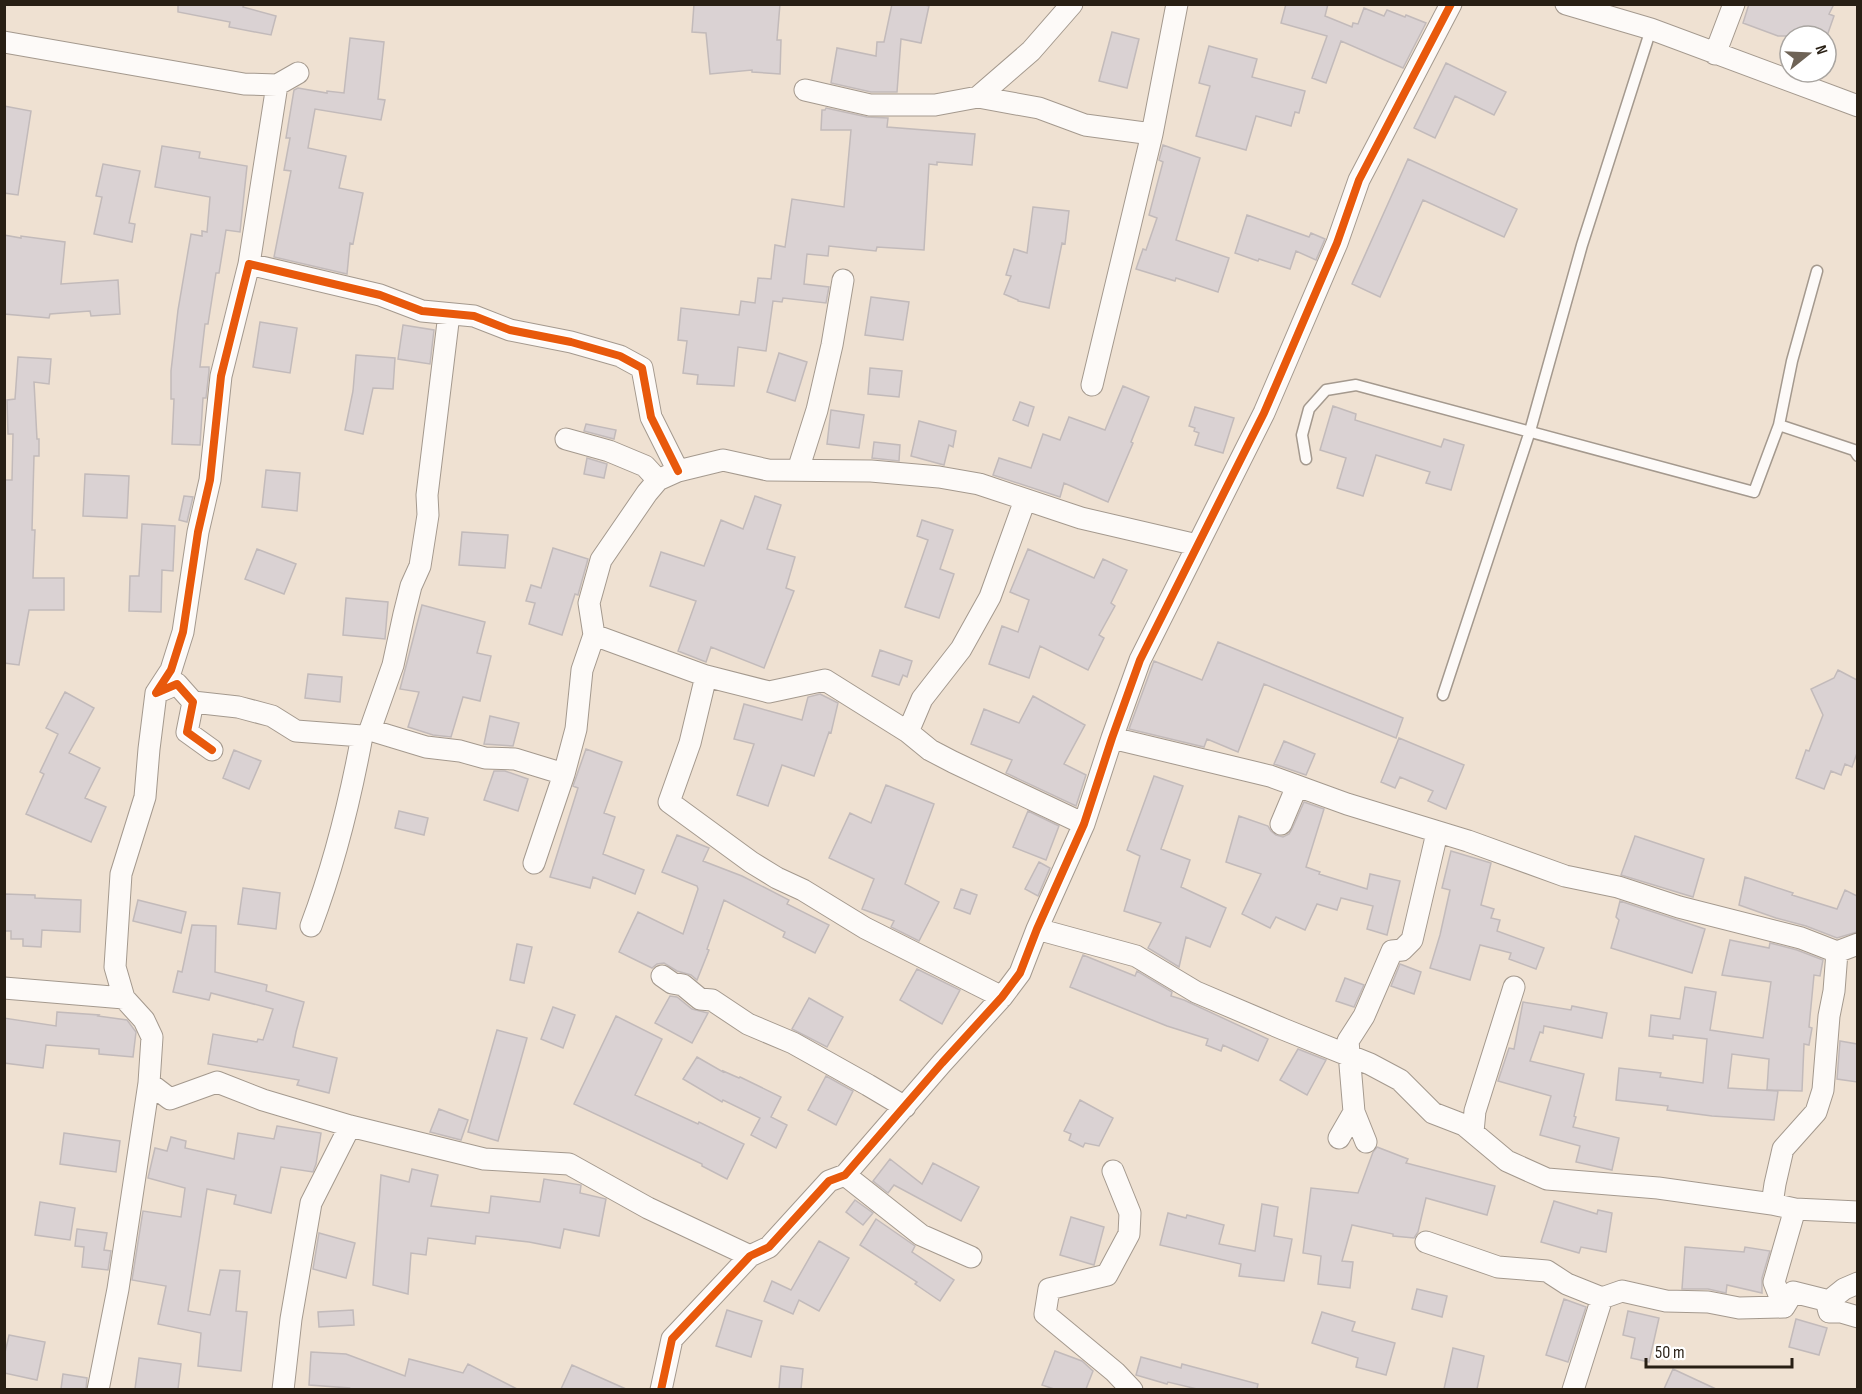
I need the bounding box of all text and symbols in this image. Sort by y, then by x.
north arrow [1778,24,1838,84]
text: N [1810,43,1831,57]
scale bar [1646,1331,1792,1369]
text: 50 m [1655,1342,1685,1363]

